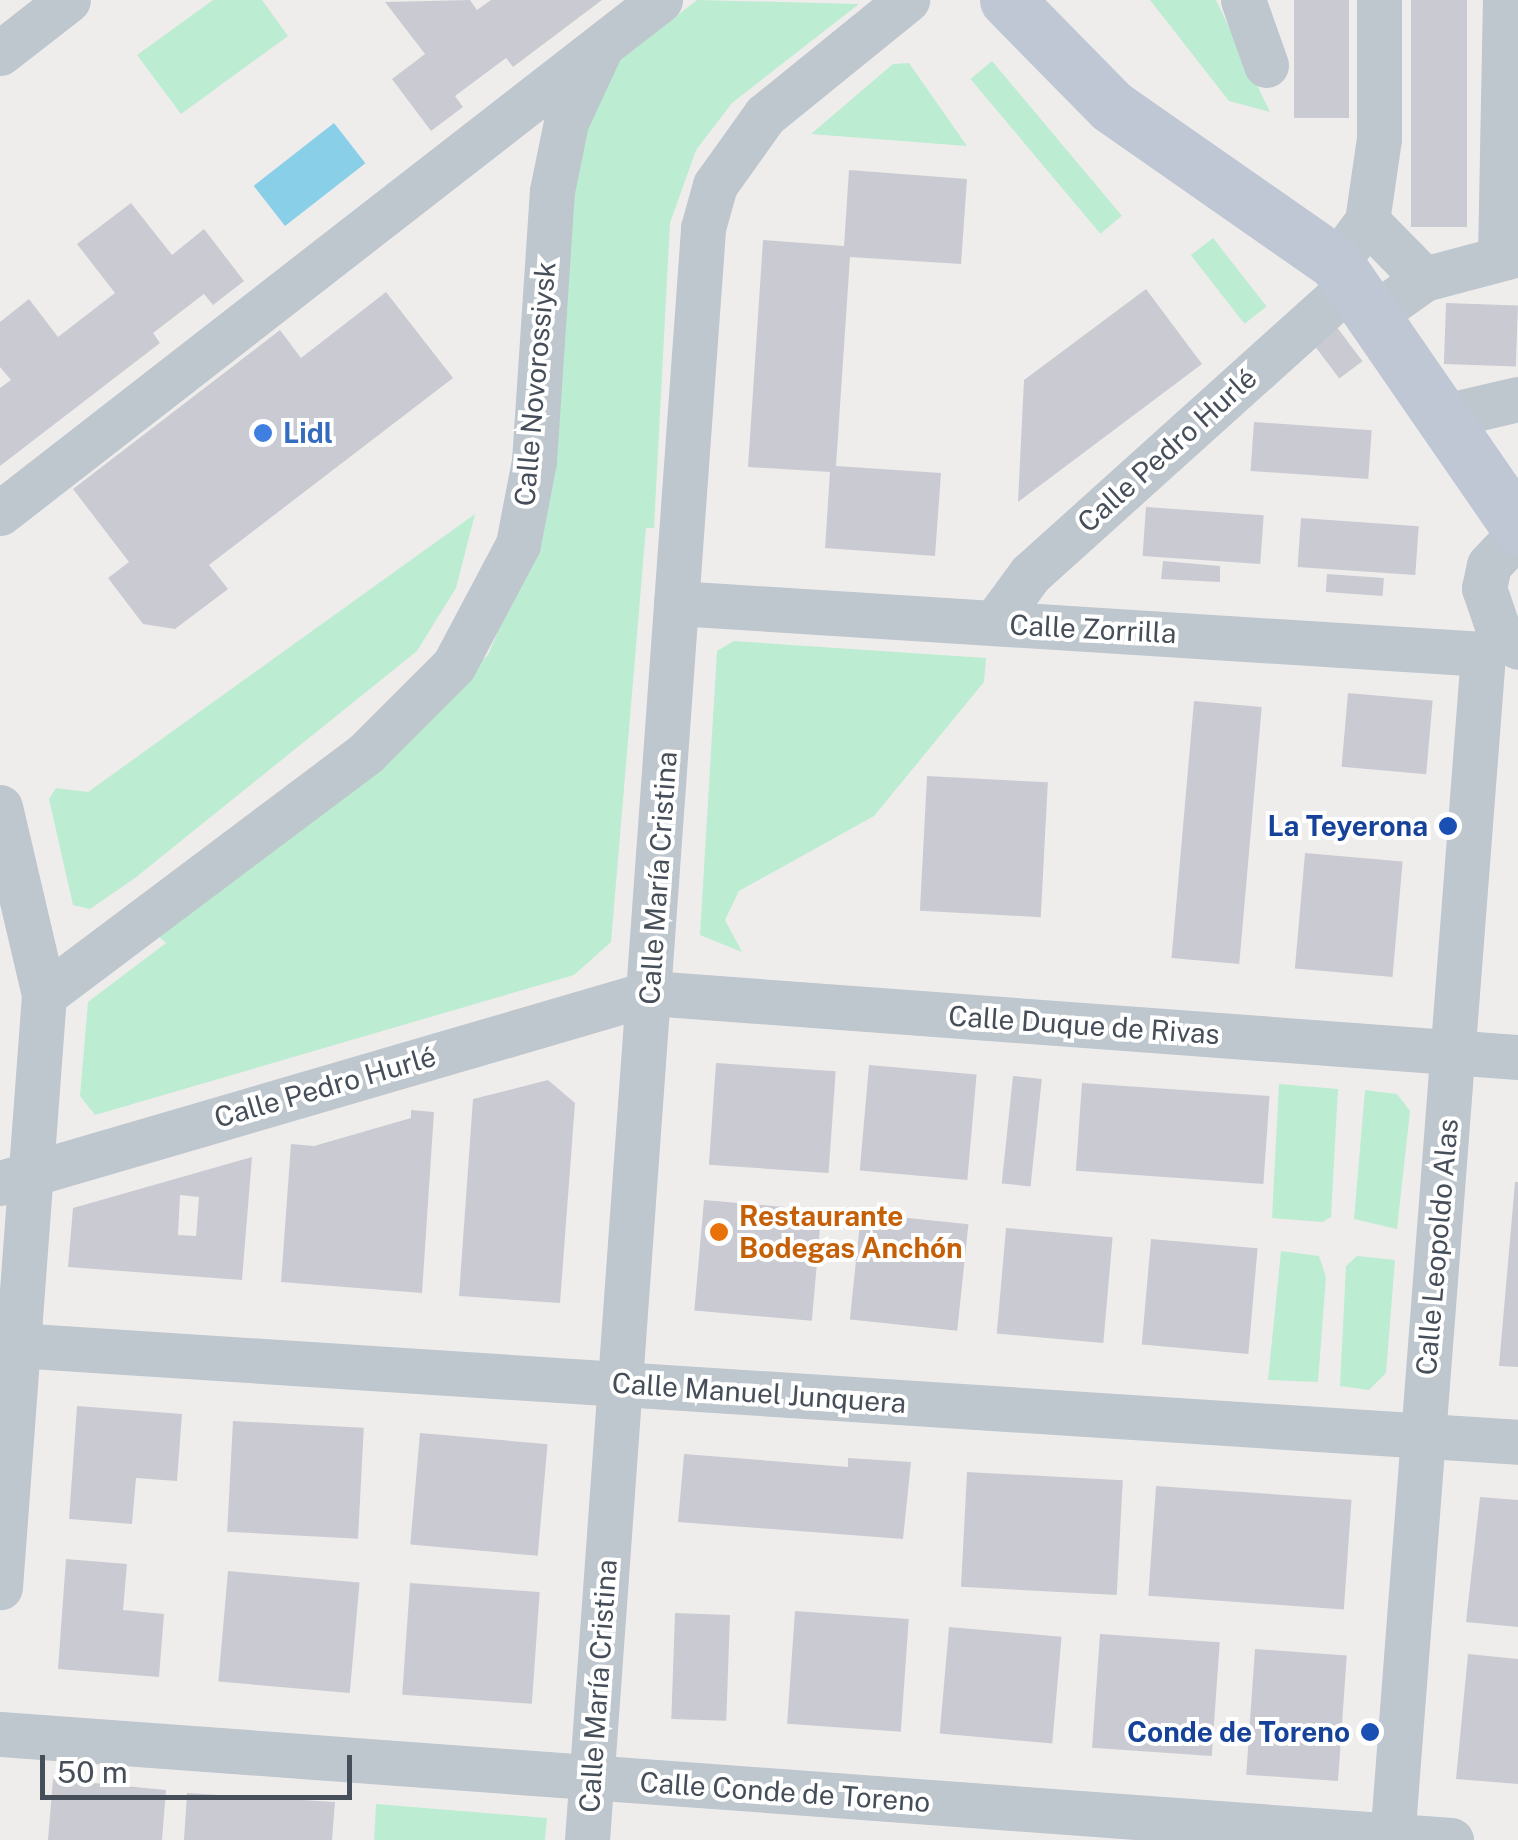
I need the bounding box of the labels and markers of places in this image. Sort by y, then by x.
place label: Lidl [283,416,333,450]
marker: Lidl [252,422,274,444]
place label: La Teyerona [1268,809,1428,843]
marker: La Teyerona [1437,815,1459,837]
place label: Restaurante Bodegas Anchón [739,1199,963,1265]
marker: Restaurante Bodegas Anchón [708,1221,730,1243]
place label: Conde de Toreno [1127,1715,1350,1749]
marker: Conde de Toreno [1359,1721,1381,1743]

